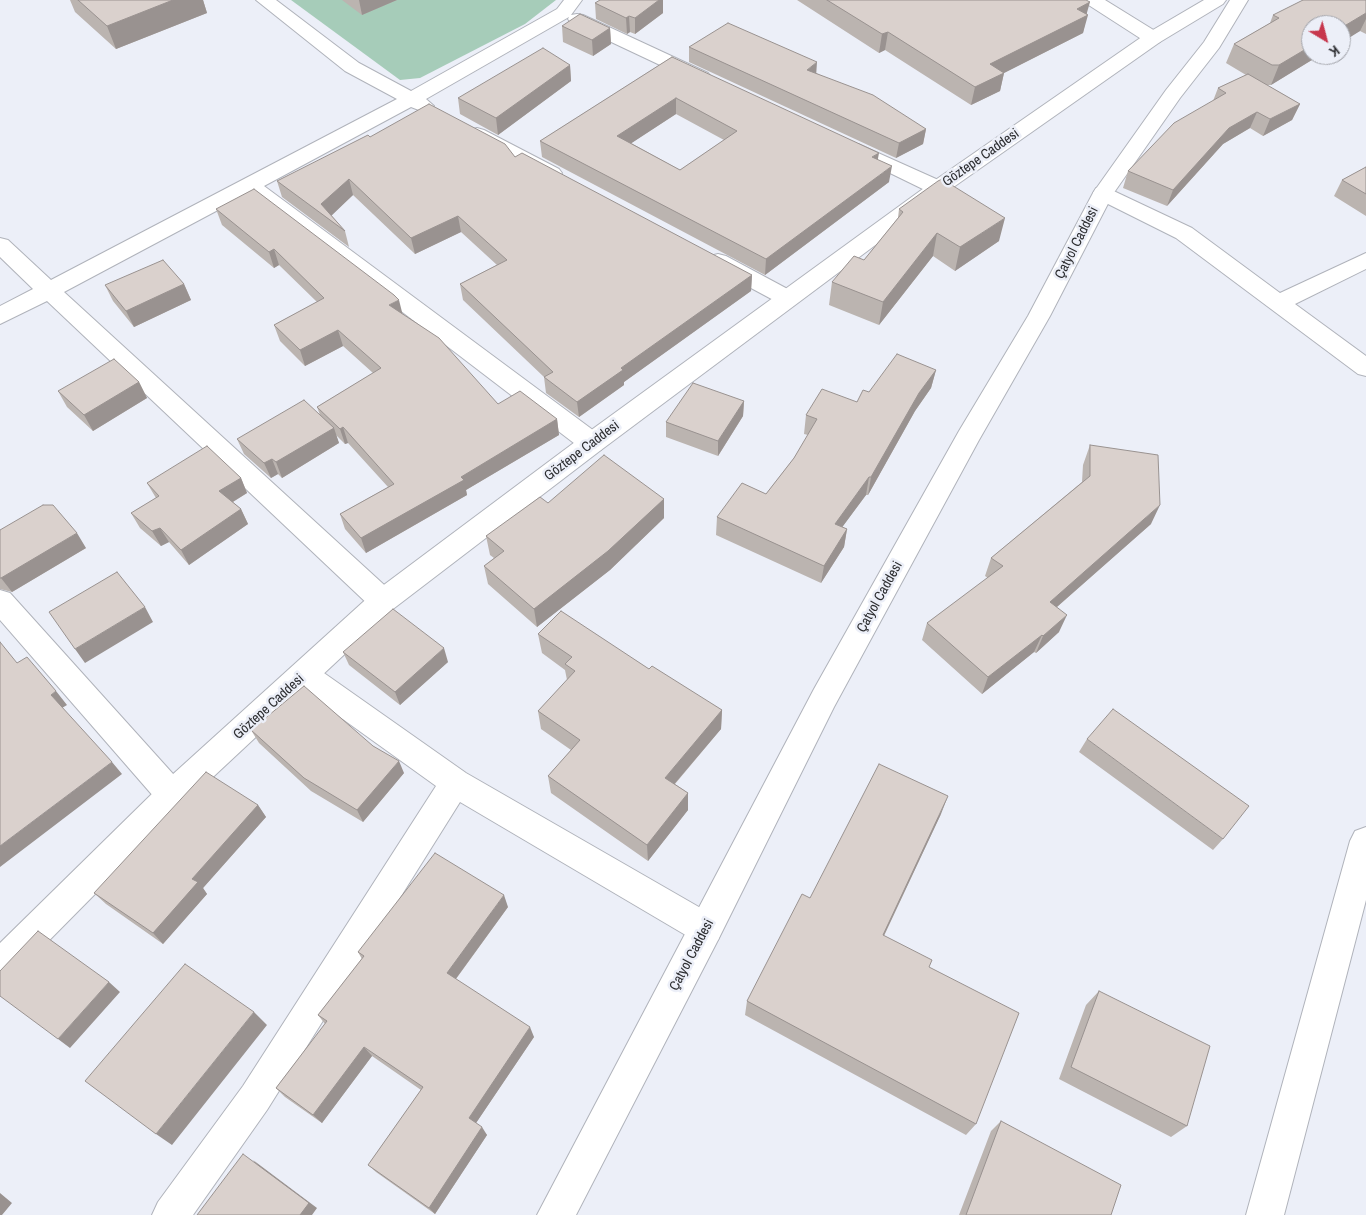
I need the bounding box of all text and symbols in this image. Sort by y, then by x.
north arrow [1301,15,1351,65]
text: K [1326,41,1343,61]
street label: Göztepe Caddesi [940,125,1022,191]
street label: Çatyol Caddesi [1052,204,1102,282]
street label: Göztepe Caddesi [541,417,623,485]
street label: Çatyol Caddesi [854,559,906,635]
street label: Göztepe Caddesi [230,671,308,743]
street label: Çatyol Caddesi [666,916,718,994]

